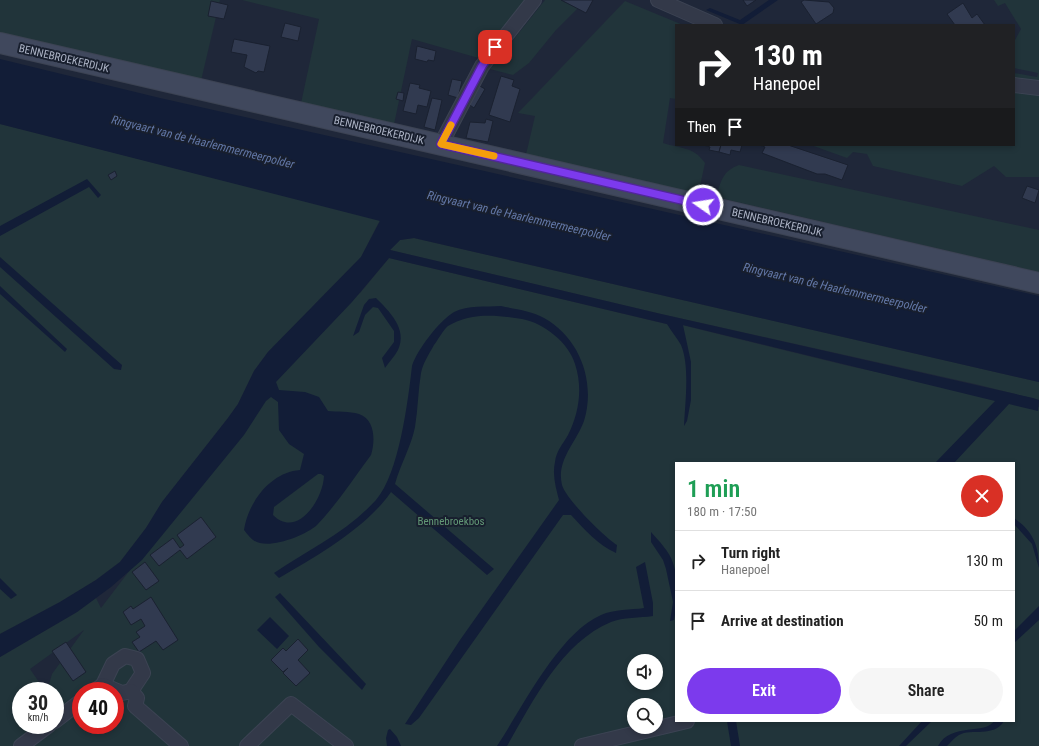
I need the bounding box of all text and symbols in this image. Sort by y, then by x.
pin [478,30,512,64]
icon: arrive [484,36,506,58]
text: 130 m [753,39,823,72]
icon: right [687,40,739,92]
street label: BENNEBROEKERDIJK [18,42,110,75]
text: Hanepoel [753,73,820,94]
water label: Ringvaart van de Haarlemmermeerpolder [110,112,296,172]
street label: BENNEBROEKERDIJK [333,114,425,147]
icon: arrive [724,116,746,138]
text: Then [687,118,716,136]
position arrow [682,184,724,226]
water label: Ringvaart van de Haarlemmermeerpolder [426,188,613,244]
street label: BENNEBROEKERDIJK [731,206,823,239]
water label: Ringvaart van de Haarlemmermeerpolder [742,260,929,316]
text: 1 min [687,475,740,503]
button: close [961,475,1003,517]
text: 180 m · 17:50 [687,504,757,519]
park label: Bennebroekbos [417,515,485,528]
text: Turn right [721,544,780,562]
icon: right [687,550,709,572]
text: 130 m [966,552,1003,570]
text: Hanepoel [721,562,770,577]
icon: arrive [687,610,709,632]
text: Arrive at destination [721,612,844,630]
text: 50 m [973,612,1003,630]
map controls [627,654,663,734]
button: sound [627,654,663,690]
button: Exit [687,668,841,714]
button: Share [849,668,1003,714]
speed limit sign: 40 [72,682,124,734]
text: 30 [28,691,48,715]
button: search [627,698,663,734]
text: km/h [28,712,48,723]

